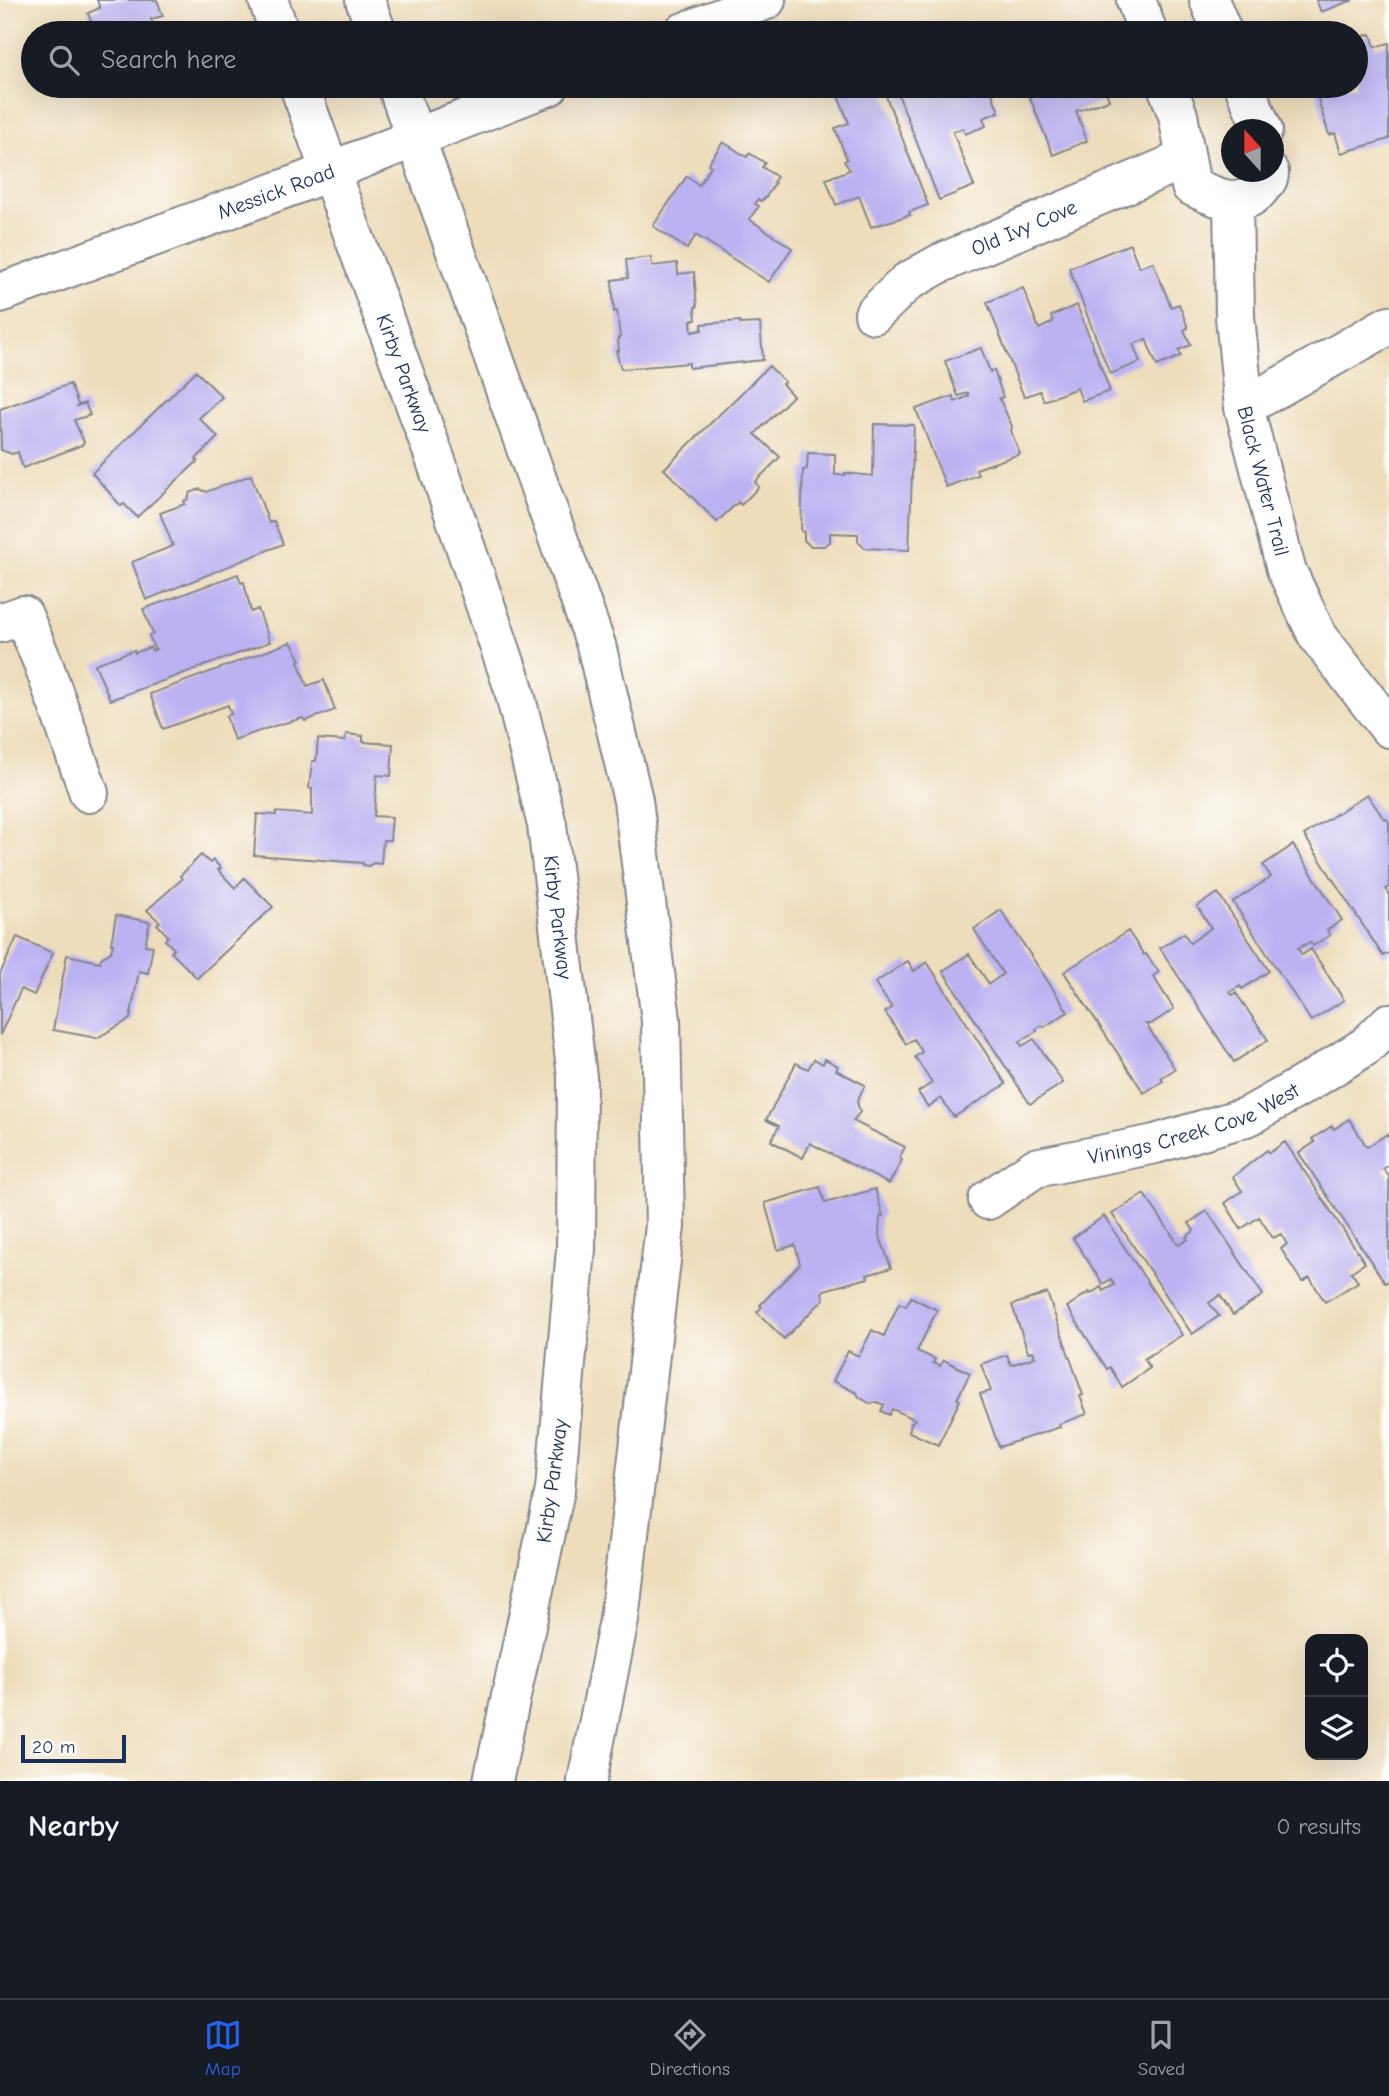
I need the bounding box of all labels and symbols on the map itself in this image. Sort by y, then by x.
north arrow [1221,119,1284,182]
street label: Messick Road [214,159,338,224]
street label: Old Ivy Cove [968,195,1080,261]
street label: Kirby Parkway [371,311,437,437]
street label: Black Water Trail [1232,404,1294,559]
street label: Kirby Parkway [539,854,577,981]
street label: Vinings Creek Cove West [1086,1077,1304,1169]
street label: Kirby Parkway [531,1417,573,1545]
scale bar [21,1732,126,1764]

